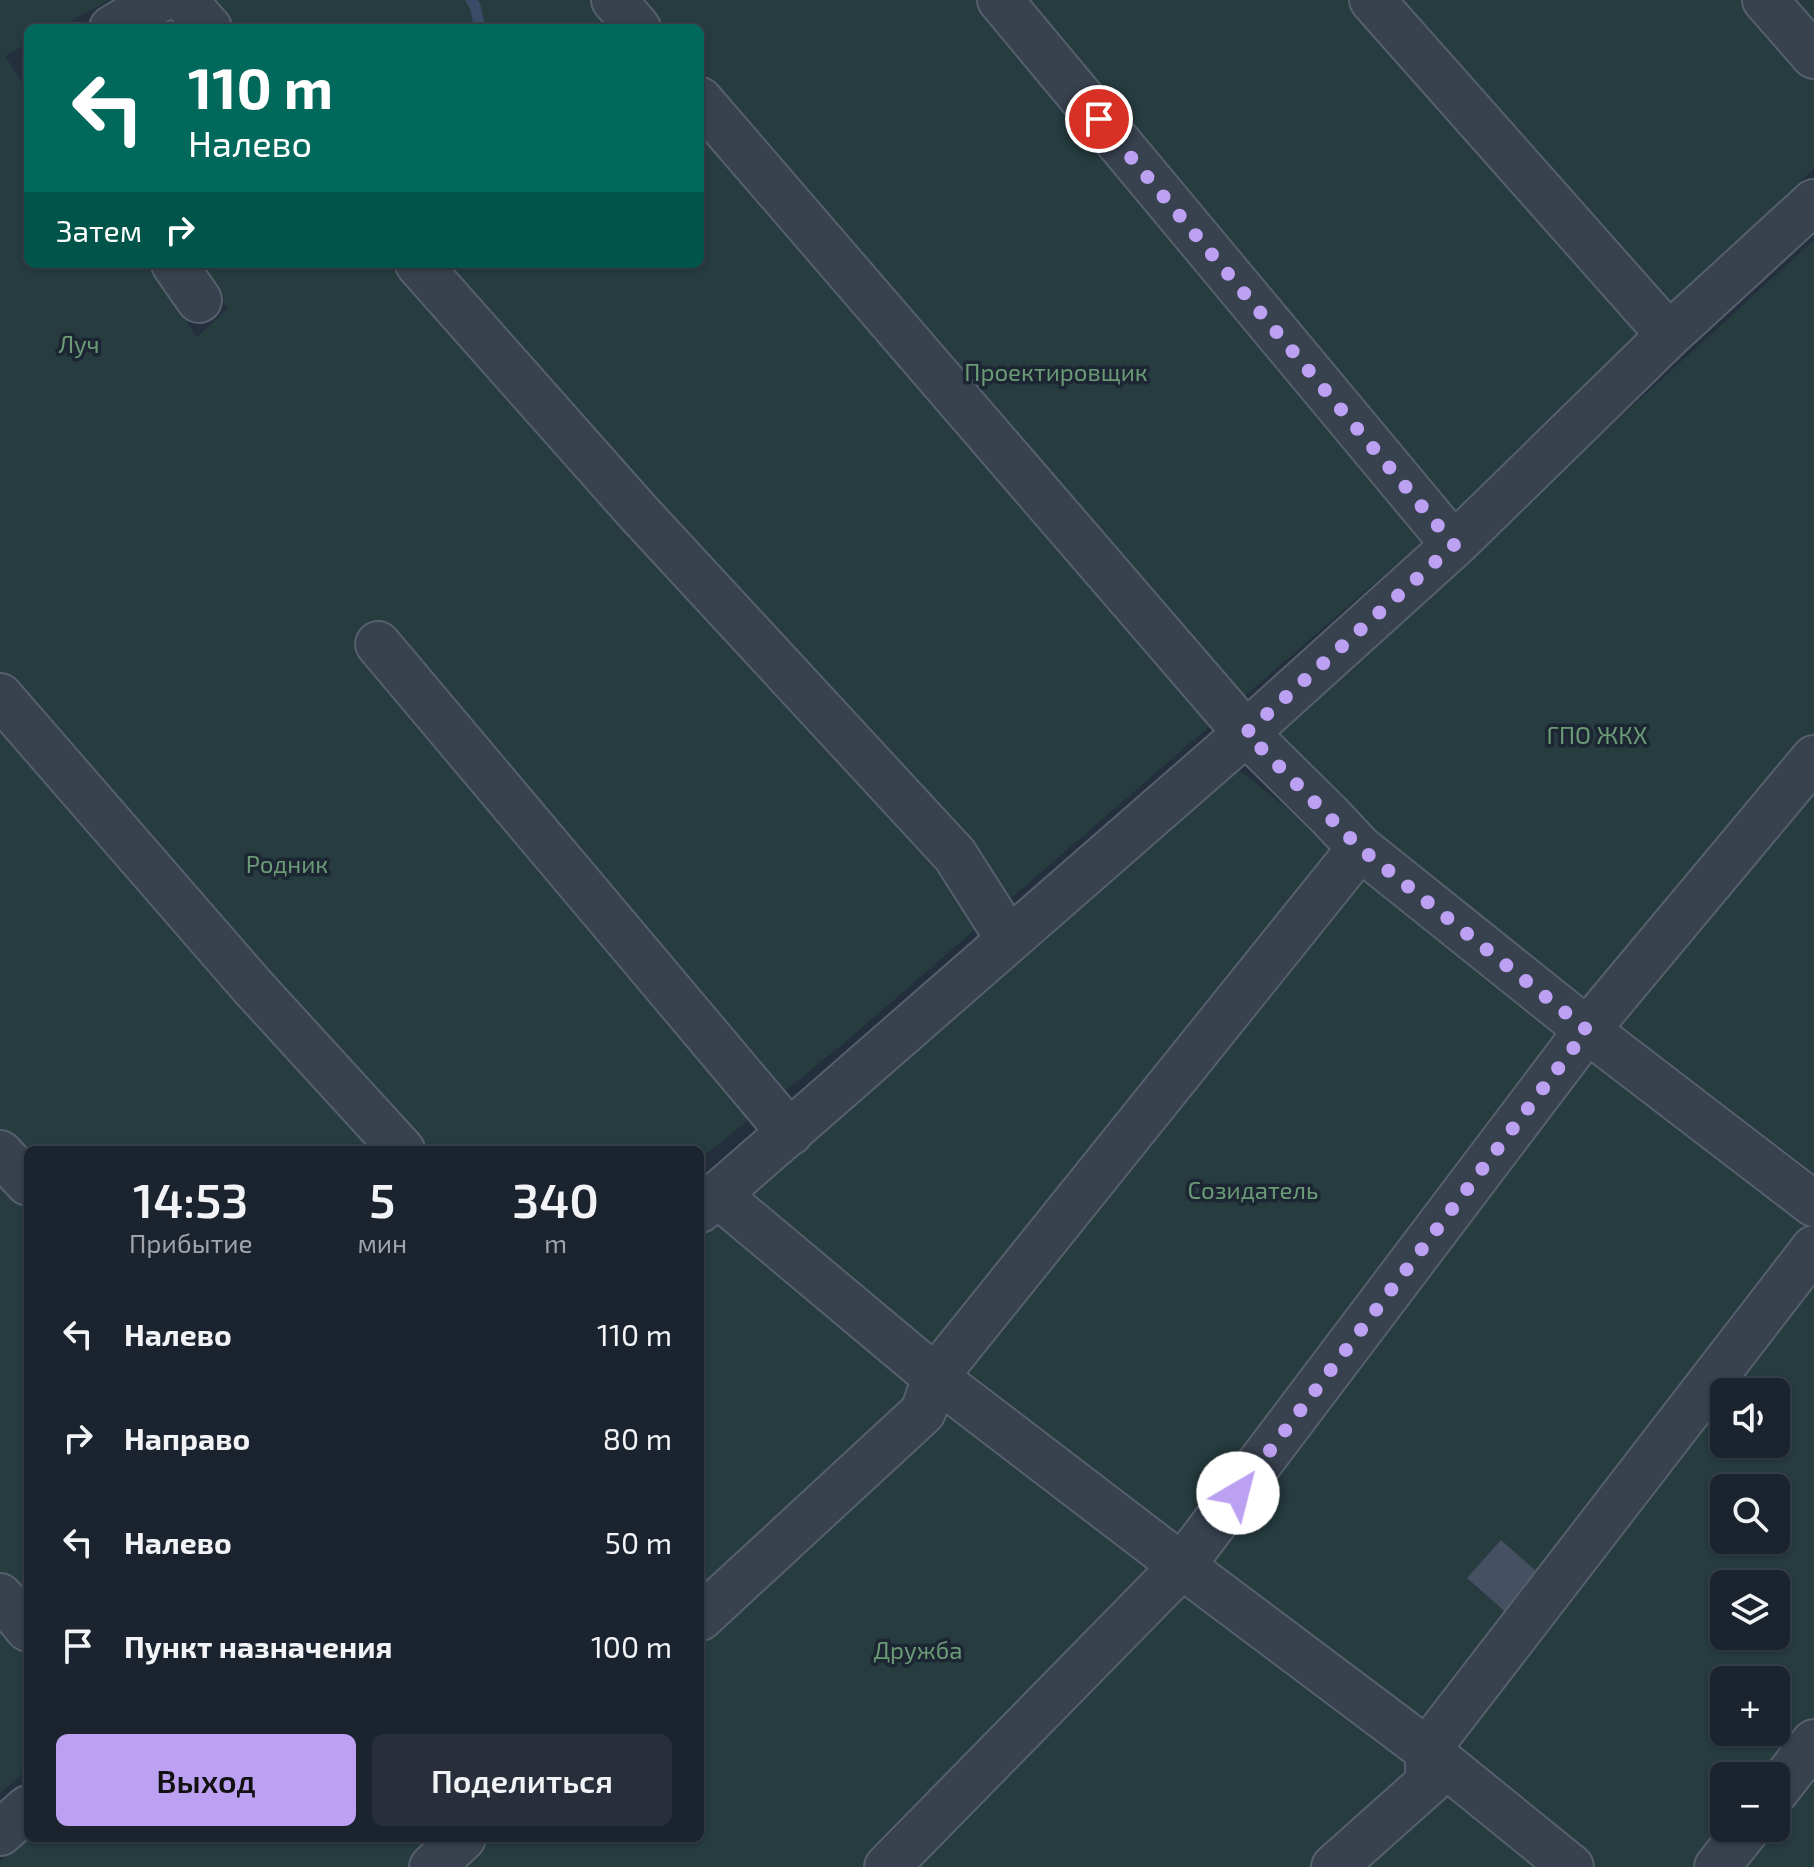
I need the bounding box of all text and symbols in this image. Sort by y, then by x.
text: 110 m [188,53,333,120]
icon: left [56,56,160,160]
pin [1065,85,1133,153]
icon: arrive [1077,97,1121,141]
text: Налево [188,121,312,164]
icon: right [158,208,202,252]
text: Затем [56,212,142,248]
park label: Луч [58,329,100,359]
park label: Проектировщик [964,357,1148,386]
park label: ГПО ЖКХ [1547,720,1648,749]
park label: Родник [246,849,328,878]
text: 14:53 [133,1170,248,1228]
text: 5 [369,1170,395,1228]
text: 340 [512,1170,599,1228]
park label: Созидатель [1188,1175,1318,1204]
text: Прибытие [129,1227,252,1258]
text: мин [357,1227,407,1258]
text: m [544,1227,567,1258]
icon: left [56,1312,100,1356]
text: Налево [124,1316,232,1352]
text: 110 m [597,1316,672,1352]
map controls [1710,1378,1790,1842]
button: sound [1710,1378,1790,1458]
icon: right [56,1416,100,1460]
text: Направо [124,1420,250,1456]
text: 80 m [603,1420,672,1456]
position arrow [1196,1451,1280,1535]
button: search [1710,1474,1790,1554]
icon: left [56,1520,100,1564]
text: Налево [124,1524,232,1560]
text: 50 m [605,1524,672,1560]
button: layers [1710,1570,1790,1650]
icon: arrive [56,1624,100,1668]
text: Пункт назначения [124,1628,392,1664]
text: 100 m [591,1628,672,1664]
park label: Дружба [873,1635,963,1665]
button: + [1710,1666,1790,1746]
button: Выход [56,1734,356,1826]
button: Поделиться [372,1734,672,1826]
button: − [1710,1762,1790,1842]

